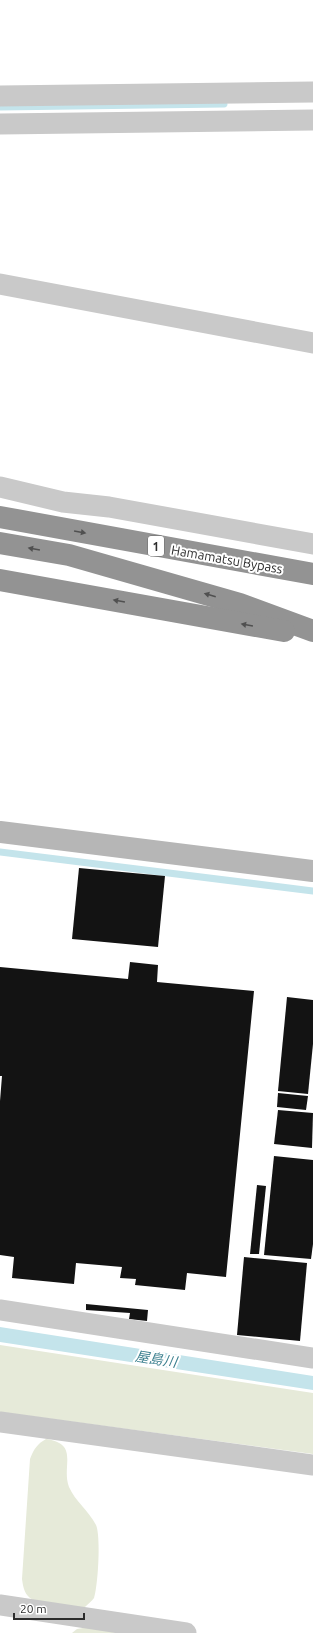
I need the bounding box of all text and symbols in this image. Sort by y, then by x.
one-way arrow [74,529,86,535]
road number: 1 [148,536,164,556]
street label: Hamamatsu Bypass [170,542,284,576]
one-way arrow [28,546,41,552]
one-way arrow [204,592,216,598]
one-way arrow [113,598,125,604]
one-way arrow [241,621,253,627]
water label: 屋島川 [134,1348,180,1370]
scale bar [14,1595,84,1621]
text: 20 m [20,1602,47,1615]

